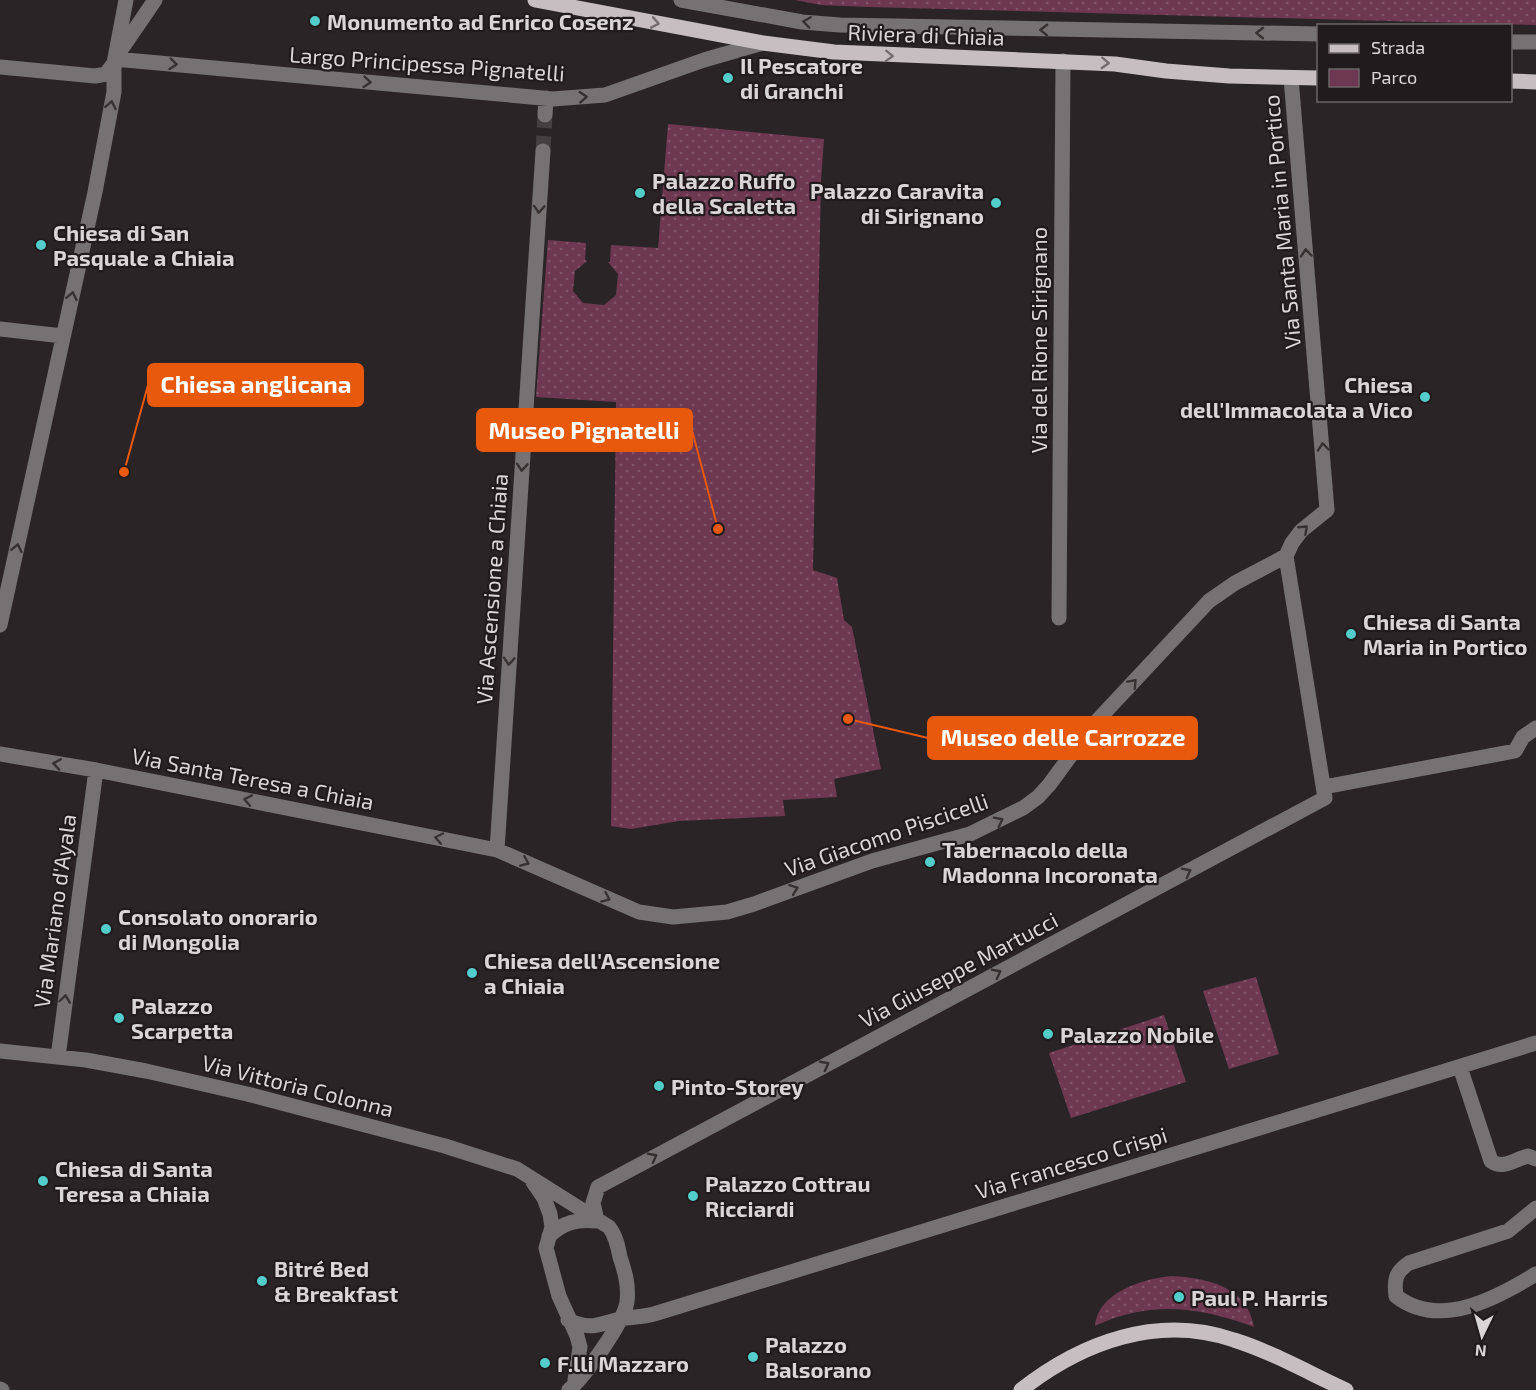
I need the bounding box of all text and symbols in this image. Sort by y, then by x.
place label: Monumento ad Enrico Cosenz [327,8,634,34]
marker: Monumento ad Enrico Cosenz [308,14,322,28]
one-way arrow [650,16,660,29]
one-way arrow [803,17,812,29]
street label: Riviera di Chiaia [847,18,1005,50]
one-way arrow [1040,24,1049,36]
legend [1317,24,1512,102]
one-way arrow [1256,27,1265,39]
text: Strada [1371,36,1425,58]
street label: Largo Principessa Pignatelli [288,40,566,86]
one-way arrow [885,50,894,62]
place label: Il Pescatore di Granchi [740,52,863,103]
one-way arrow [169,57,178,70]
one-way arrow [1101,57,1110,70]
text: Parco [1371,66,1417,88]
marker: Il Pescatore di Granchi [721,71,735,85]
one-way arrow [363,75,372,88]
one-way arrow [578,90,587,103]
street label: Via Santa Maria in Portico [1257,94,1305,350]
one-way arrow [104,100,117,110]
place label: Palazzo Ruffo della Scaletta [652,167,796,218]
place label: Palazzo Caravita di Sirignano [810,177,984,228]
marker: Palazzo Ruffo della Scaletta [633,186,647,200]
marker: Palazzo Caravita di Sirignano [989,196,1003,210]
one-way arrow [532,205,545,214]
place label: Chiesa di San Pasquale a Chiaia [53,219,234,270]
street label: Via del Rione Sirignano [1025,227,1051,453]
marker: Chiesa di San Pasquale a Chiaia [34,238,48,252]
one-way arrow [1300,249,1313,258]
one-way arrow [65,291,78,301]
callout: Chiesa anglicana [148,364,363,406]
text: Chiesa anglicana [161,369,351,398]
place label: Chiesa dell'Immacolata a Vico [1180,371,1413,422]
marker: Chiesa dell'Immacolata a Vico [1418,390,1432,404]
callout: Museo Pignatelli [477,409,692,451]
text: Museo Pignatelli [488,415,680,444]
one-way arrow [1317,443,1330,452]
one-way arrow [515,462,528,471]
street label: Via Ascensione a Chiaia [470,473,512,705]
one-way arrow [1298,525,1308,536]
one-way arrow [10,543,23,553]
place label: Chiesa di Santa Maria in Portico [1363,608,1528,659]
marker: Chiesa di Santa Maria in Portico [1344,627,1358,641]
one-way arrow [503,657,516,666]
one-way arrow [1126,679,1137,689]
callout: Museo delle Carrozze [928,717,1197,759]
text: Museo delle Carrozze [940,722,1186,751]
street label: Via Santa Teresa a Chiaia [130,742,376,814]
one-way arrow [52,758,62,771]
street label: Via Giacomo Piscicelli [781,787,991,881]
one-way arrow [243,794,253,807]
street label: Via Mariano d'Ayala [28,812,80,1010]
one-way arrow [992,816,1003,828]
one-way arrow [435,832,445,845]
place label: Tabernacolo della Madonna Incoronata [942,836,1158,887]
one-way arrow [519,855,530,867]
marker: Tabernacolo della Madonna Incoronata [923,855,937,869]
one-way arrow [1181,868,1192,879]
one-way arrow [788,884,799,896]
one-way arrow [600,891,611,903]
place label: Consolato onorario di Mongolia [118,903,318,954]
street label: Via Giuseppe Martucci [854,906,1062,1032]
marker: Consolato onorario di Mongolia [99,922,113,936]
place label: Chiesa dell'Ascensione a Chiaia [484,947,720,998]
marker: Chiesa dell'Ascensione a Chiaia [465,966,479,980]
one-way arrow [991,969,1002,981]
place label: Palazzo Scarpetta [131,992,233,1043]
one-way arrow [59,994,71,1003]
marker: Palazzo Scarpetta [112,1011,126,1025]
place label: Palazzo Nobile [1060,1021,1214,1047]
marker: Palazzo Nobile [1041,1027,1055,1041]
street label: Via Vittoria Colonna [200,1049,396,1121]
one-way arrow [819,1061,829,1072]
place label: Pinto-Storey [671,1073,804,1100]
marker: Pinto-Storey [652,1079,666,1093]
street label: Via Francesco Crispi [972,1121,1170,1203]
one-way arrow [646,1153,657,1164]
place label: Chiesa di Santa Teresa a Chiaia [55,1155,213,1206]
place label: Palazzo Cottrau Ricciardi [705,1170,870,1221]
marker: Chiesa di Santa Teresa a Chiaia [36,1174,50,1188]
marker: Palazzo Cottrau Ricciardi [686,1189,700,1203]
place label: Bitré Bed & Breakfast [274,1255,398,1306]
marker: Bitré Bed & Breakfast [255,1274,269,1288]
place label: Paul P. Harris [1191,1284,1328,1310]
marker: Paul P. Harris [1172,1290,1186,1304]
north arrow [1452,1306,1512,1366]
place label: Palazzo Balsorano [765,1331,872,1382]
text: N [1474,1341,1487,1361]
place label: F.lli Mazzaro [557,1350,689,1376]
marker: Palazzo Balsorano [746,1350,760,1364]
marker: F.lli Mazzaro [538,1356,552,1370]

